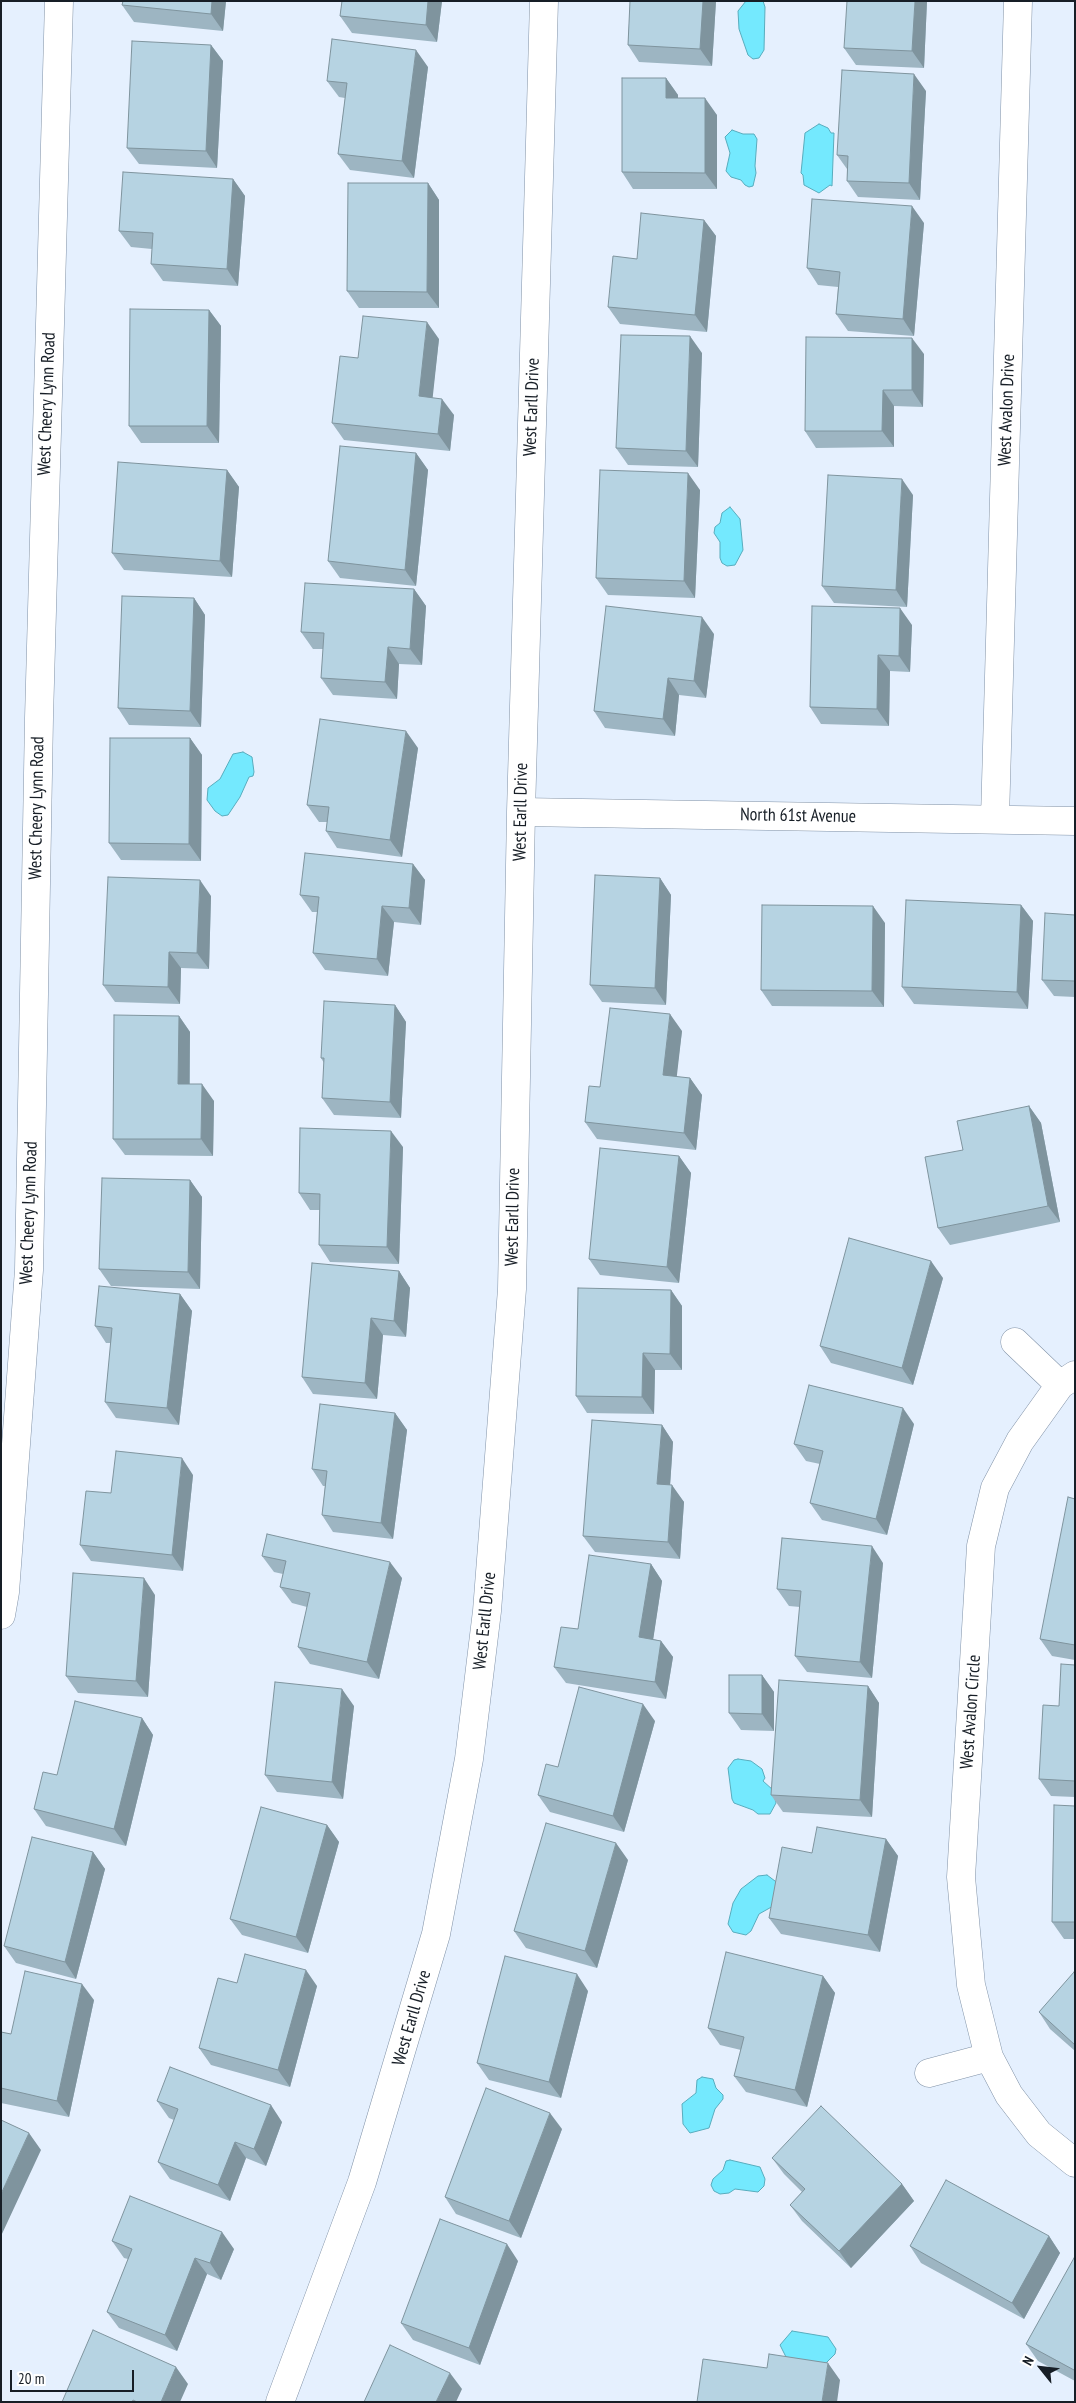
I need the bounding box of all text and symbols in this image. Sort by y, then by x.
street label: West Cheery Lynn Road [34,332,60,476]
street label: West Avalon Drive [994,354,1020,466]
street label: West Earll Drive [519,357,545,457]
street label: West Cheery Lynn Road [25,736,49,880]
street label: West Earll Drive [509,763,533,861]
street label: North 61st Avenue [740,804,856,828]
street label: West Cheery Lynn Road [16,1141,42,1285]
street label: West Earll Drive [501,1168,525,1266]
street label: West Earll Drive [469,1571,501,1671]
street label: West Avalon Circle [956,1654,986,1770]
street label: West Earll Drive [388,1968,436,2068]
north arrow [1016,2343,1066,2393]
text: N [1018,2353,1038,2368]
scale bar [12,2360,136,2392]
text: 20 m [18,2369,44,2388]

